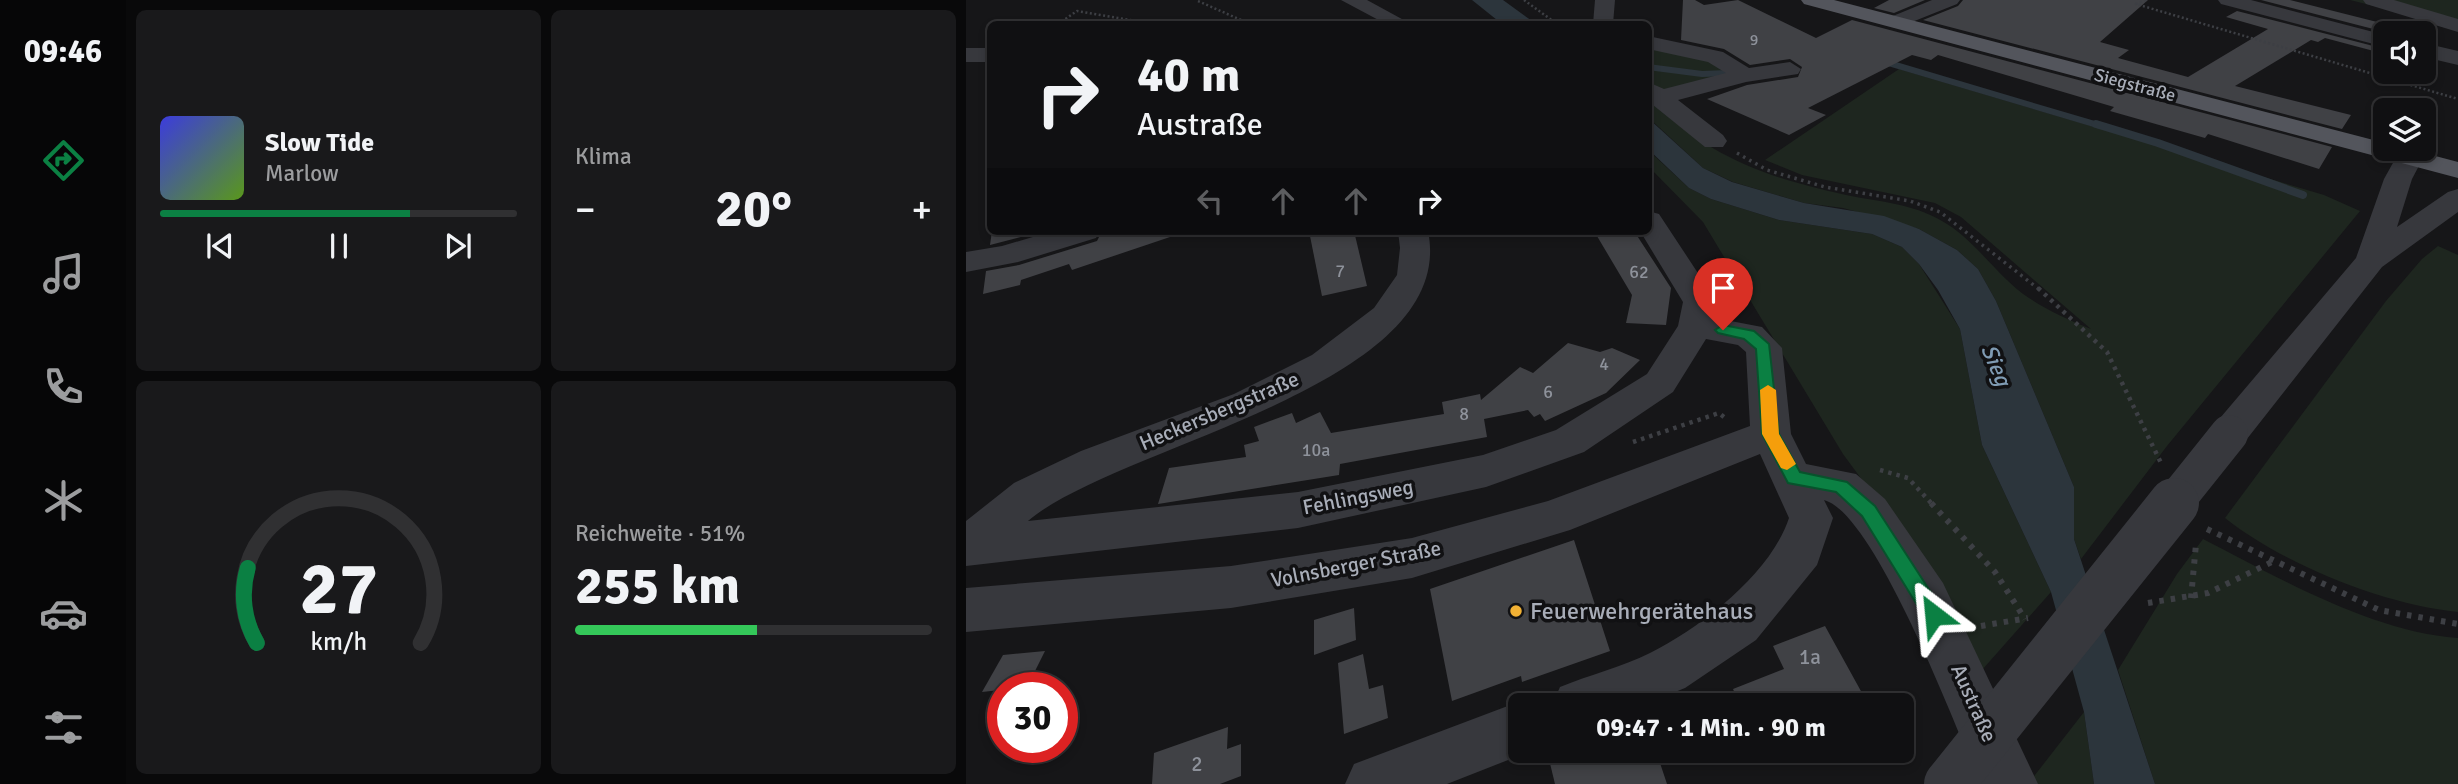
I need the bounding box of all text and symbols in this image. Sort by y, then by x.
map controls [2373,21,2436,161]
button: sound [2373,21,2436,84]
house number: 9 [1750,30,1758,50]
text: 09:46 [24,32,102,71]
text: 40 m [1137,45,1240,105]
icon: right [1022,49,1113,140]
street label: Siegstraße [2092,64,2178,106]
button: layers [2373,98,2436,161]
text: Austraße [1137,105,1263,144]
text: Slow Tide [265,127,374,159]
icon: directions [39,136,88,185]
text: Klima [575,142,632,171]
text: Marlow [265,159,339,188]
text: 20° [715,177,792,241]
icon: left [1191,182,1229,220]
icon: ahead [1264,182,1302,220]
icon: ahead [1337,182,1375,220]
icon: right [1410,182,1448,220]
text: − [575,186,596,233]
text: + [911,186,932,233]
icon: previous [201,227,239,265]
icon: pause [320,227,358,265]
icon: next [439,227,477,265]
icon: music [39,249,88,298]
pin [1693,258,1753,330]
house number: 7 [1335,260,1345,282]
house number: 62 [1629,261,1649,283]
icon: arrive [1704,269,1742,307]
water label: Sieg [1974,340,2018,392]
house number: 4 [1599,353,1609,375]
icon: phone [39,362,88,411]
street label: Heckersbergstraße [1135,366,1303,456]
house number: 6 [1543,381,1553,403]
house number: 8 [1459,403,1469,425]
house number: 10a [1302,439,1330,461]
street label: Fehlingsweg [1300,474,1416,520]
icon: climate [39,476,88,525]
text: Reichweite · 51% [575,519,745,548]
street label: Volnsberger Straße [1269,535,1443,593]
text: 27 [299,546,378,635]
text: 255 km [575,554,740,618]
position arrow [1897,578,1971,652]
icon: car [39,589,88,638]
place label: Feuerwehrgerätehaus [1530,596,1753,626]
marker: Feuerwehrgerätehaus [1508,603,1524,619]
text: km/h [310,626,367,657]
house number: 1a [1799,644,1821,670]
street label: Austraße [1945,660,2003,746]
speed limit sign: 30 [987,672,1078,763]
icon: filters [39,703,88,752]
text: 09:47 · 1 Min. · 90 m [1596,712,1826,744]
house number: 2 [1191,751,1203,777]

